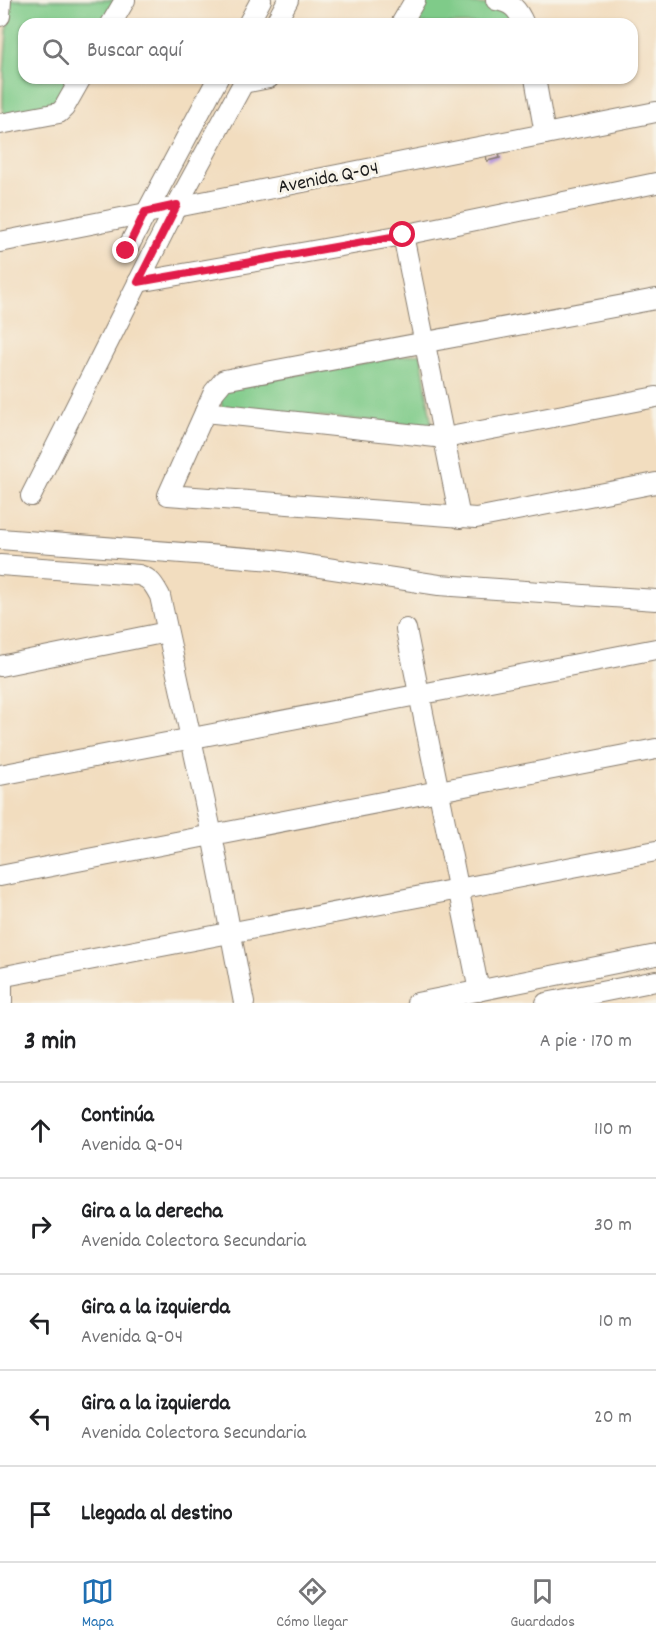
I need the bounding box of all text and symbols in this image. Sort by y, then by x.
search box [18,18,638,84]
icon: search [39,35,72,68]
text: Buscar aquí [87,36,182,67]
street label: Avenida Q-04 [276,155,381,202]
route start [389,221,415,247]
route end [112,237,138,263]
text: 3 min [24,1024,76,1061]
text: A pie · 170 m [540,1028,632,1056]
text: Continúa [81,1101,154,1132]
icon: ahead [24,1114,57,1147]
text: 110 m [594,1116,632,1144]
text: Avenida Q-04 [81,1132,183,1160]
text: Gira a la derecha [81,1197,223,1228]
icon: right [24,1210,57,1243]
text: 30 m [594,1212,632,1240]
text: Avenida Colectora Secundaria [81,1228,306,1256]
text: Gira a la izquierda [81,1293,230,1324]
icon: left [24,1306,57,1339]
text: 10 m [598,1308,632,1336]
text: Avenida Q-04 [81,1324,183,1352]
text: Gira a la izquierda [81,1389,230,1420]
icon: left [24,1402,57,1435]
text: 20 m [594,1404,632,1432]
text: Avenida Colectora Secundaria [81,1420,306,1448]
icon: arrive [24,1498,57,1531]
text: Llegada al destino [81,1499,233,1530]
tab: Mapa [81,1575,114,1634]
tab: Cómo llegar [276,1575,348,1634]
tab: Guardados [510,1575,575,1634]

